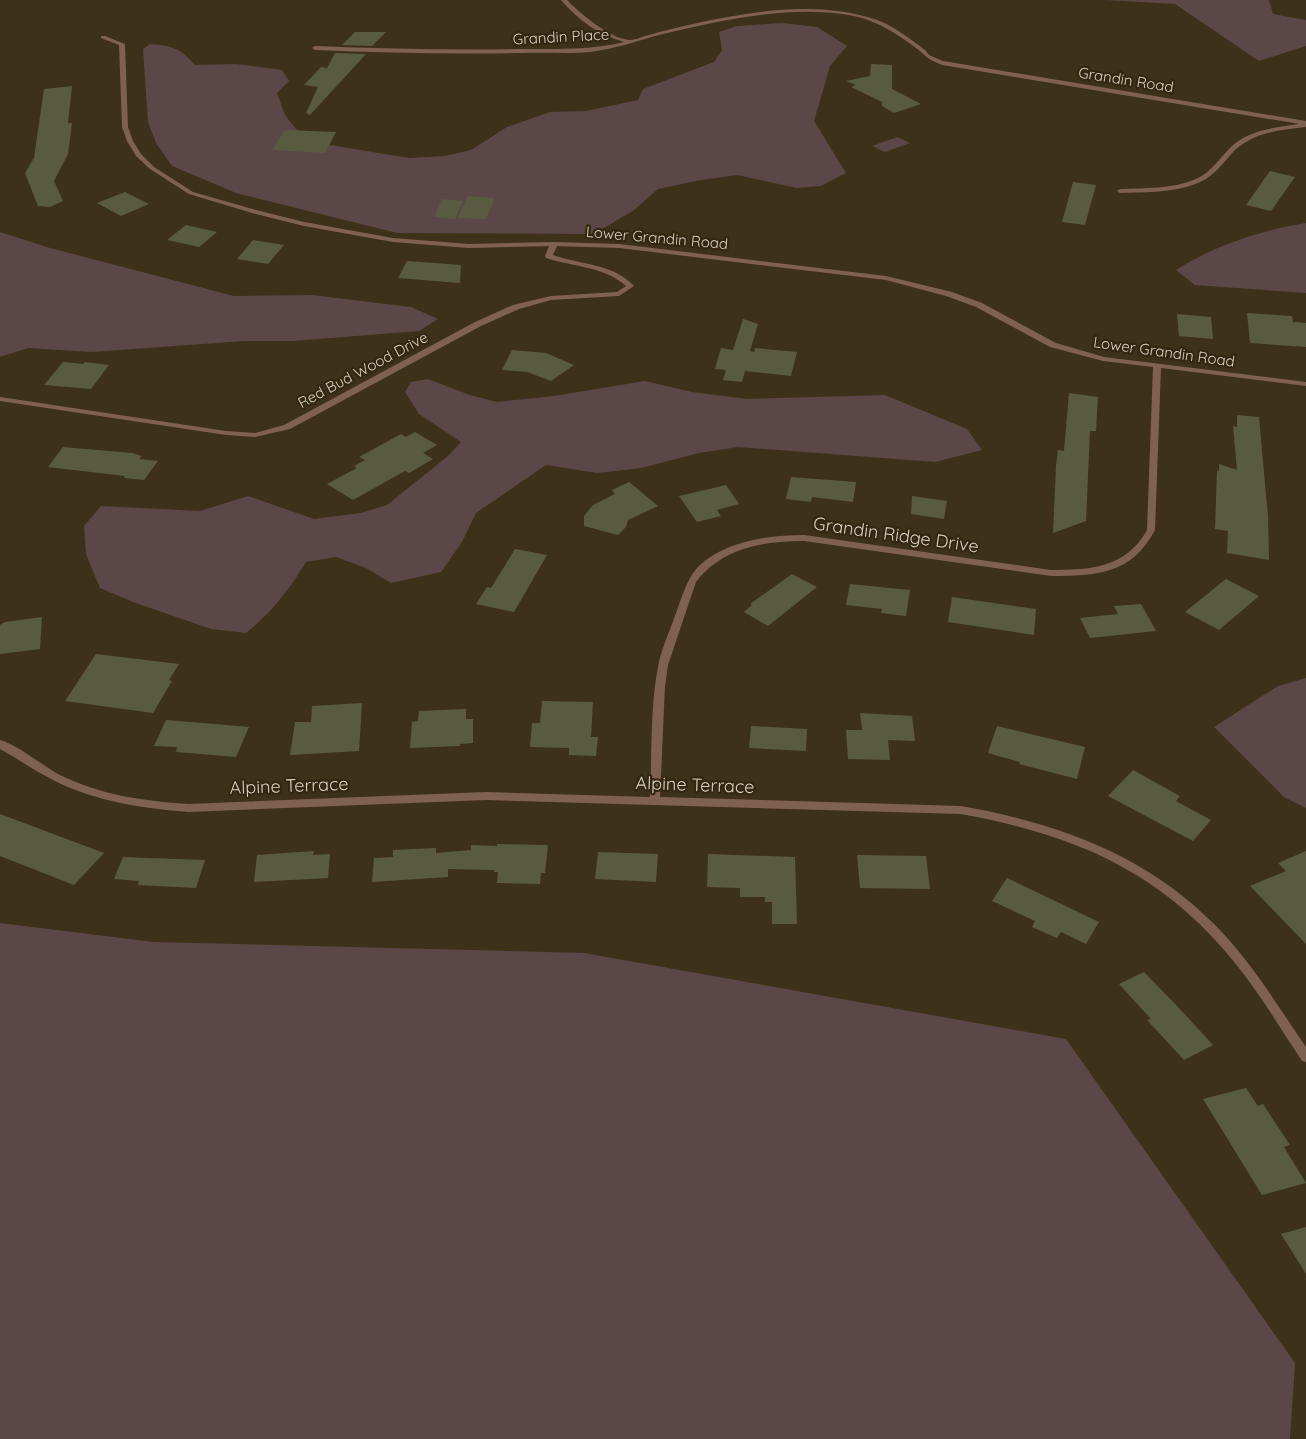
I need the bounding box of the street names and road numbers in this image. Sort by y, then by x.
street label: Grandin Place [512,24,610,49]
street label: Grandin Road [1077,63,1175,96]
street label: Lower Grandin Road [585,222,729,253]
street label: Red Bud Wood Drive [294,327,431,412]
street label: Lower Grandin Road [1092,332,1236,371]
street label: Grandin Ridge Drive [812,512,980,557]
street label: Alpine Terrace [635,771,755,798]
street label: Alpine Terrace [229,772,349,799]

